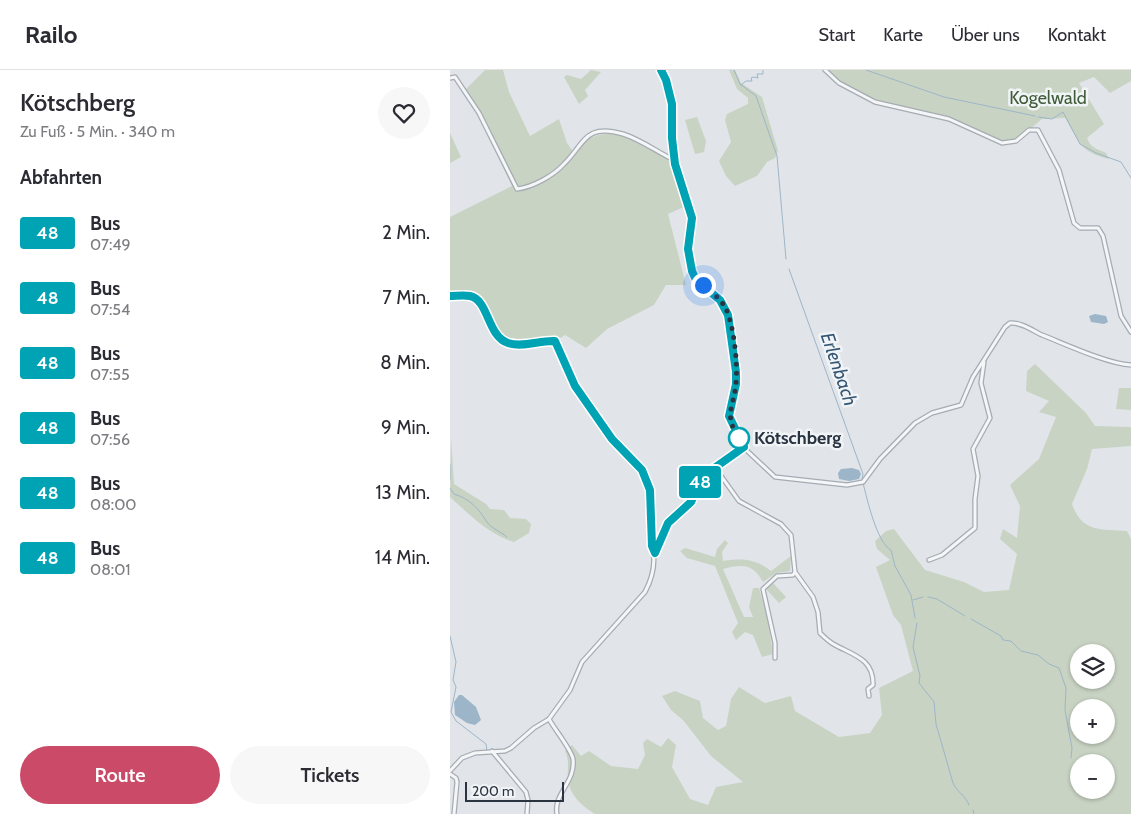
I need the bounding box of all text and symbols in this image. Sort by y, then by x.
text: Railo [25,20,78,49]
text: Start [819,24,855,46]
text: Karte [883,24,923,46]
text: Über uns [951,24,1020,46]
text: Kontakt [1048,24,1106,46]
button: heart [378,87,430,139]
park label: Kogelwald [1009,87,1087,109]
text: Kötschberg [20,88,135,117]
text: Zu Fuß · 5 Min. · 340 m [20,122,175,141]
text: Abfahrten [20,166,102,189]
text: Bus [90,212,120,235]
text: 2 Min. [382,221,430,244]
text: 48 [36,222,59,244]
text: 07:49 [90,235,131,254]
your location [691,273,716,298]
text: Bus [90,277,120,300]
text: 7 Min. [382,286,430,309]
text: 48 [36,287,59,309]
text: 07:54 [90,300,130,319]
water label: Erlenbach [816,329,862,409]
text: Bus [90,342,120,365]
text: 8 Min. [380,351,430,374]
text: 48 [36,352,59,374]
text: 07:55 [90,365,130,384]
text: Bus [90,407,120,430]
text: 9 Min. [381,416,430,439]
text: 48 [36,417,59,439]
marker: Kötschberg [728,427,750,449]
place label: Kötschberg [754,427,841,449]
text: 07:56 [90,430,130,449]
line badge: 48 [678,466,722,498]
text: 48 [689,471,711,493]
text: Bus [90,472,120,495]
text: 13 Min. [375,481,430,504]
text: 48 [36,482,59,504]
text: 08:00 [90,495,137,514]
text: Bus [90,537,120,560]
text: 14 Min. [375,546,430,569]
text: 48 [36,547,59,569]
text: 08:01 [90,560,131,579]
map controls [1070,644,1115,799]
button: layers [1070,644,1115,689]
button: + [1070,699,1115,744]
button: Route [20,746,220,804]
button: Tickets [230,746,430,804]
button: − [1070,754,1115,799]
scale bar [465,779,564,802]
text: 200 m [472,782,514,800]

